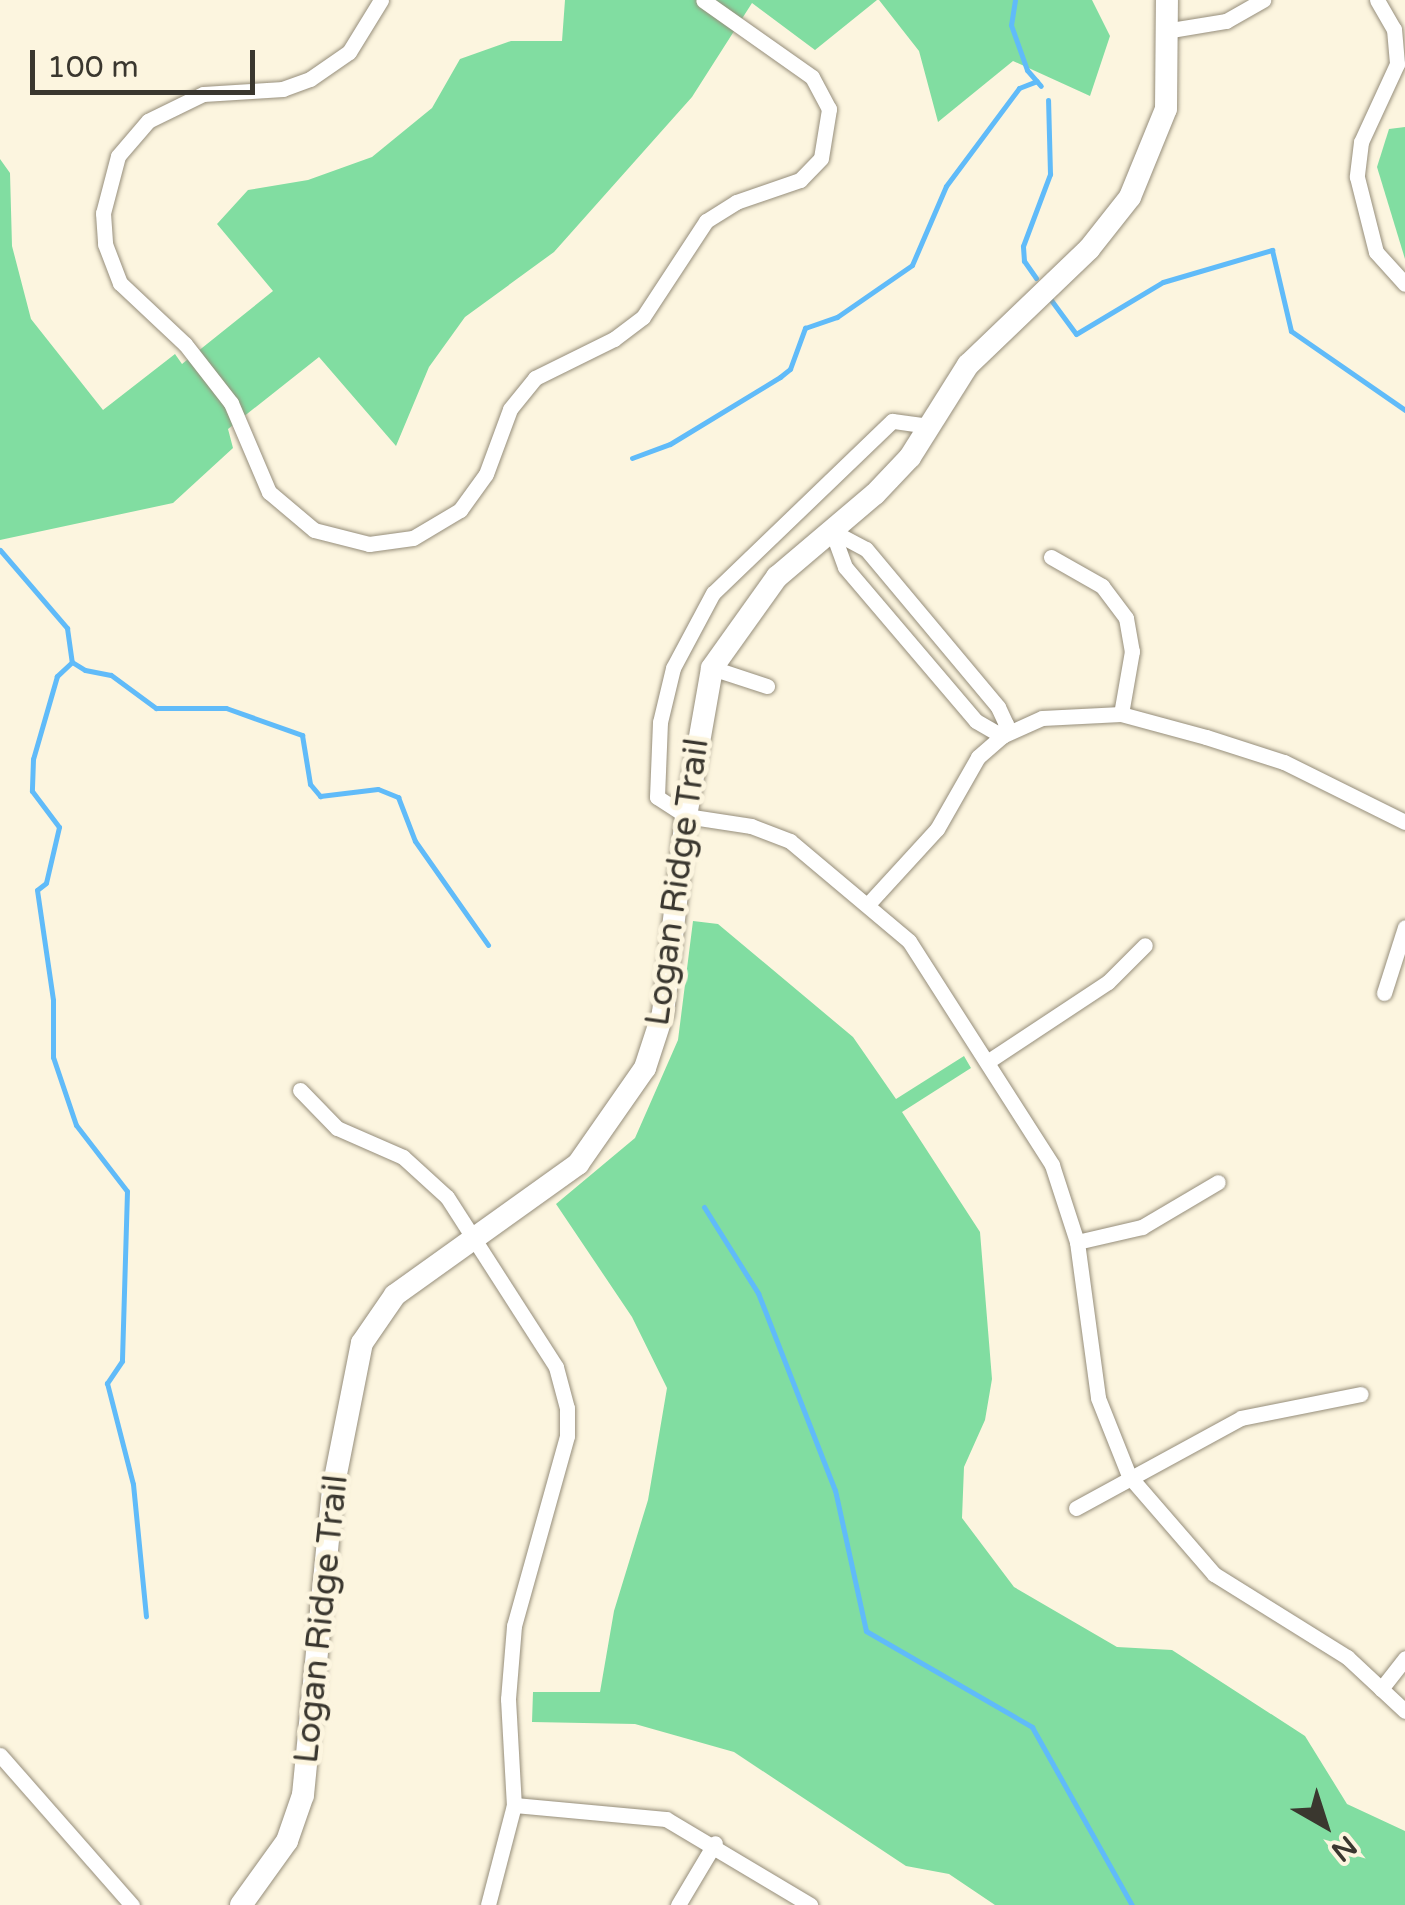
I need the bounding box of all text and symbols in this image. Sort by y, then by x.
scale bar [35,30,260,92]
text: 100 m [47,49,139,86]
street label: Logan Ridge Trail [636,735,718,1029]
street label: Logan Ridge Trail [285,1473,357,1765]
north arrow [1275,1775,1375,1875]
text: N [1324,1828,1363,1869]

